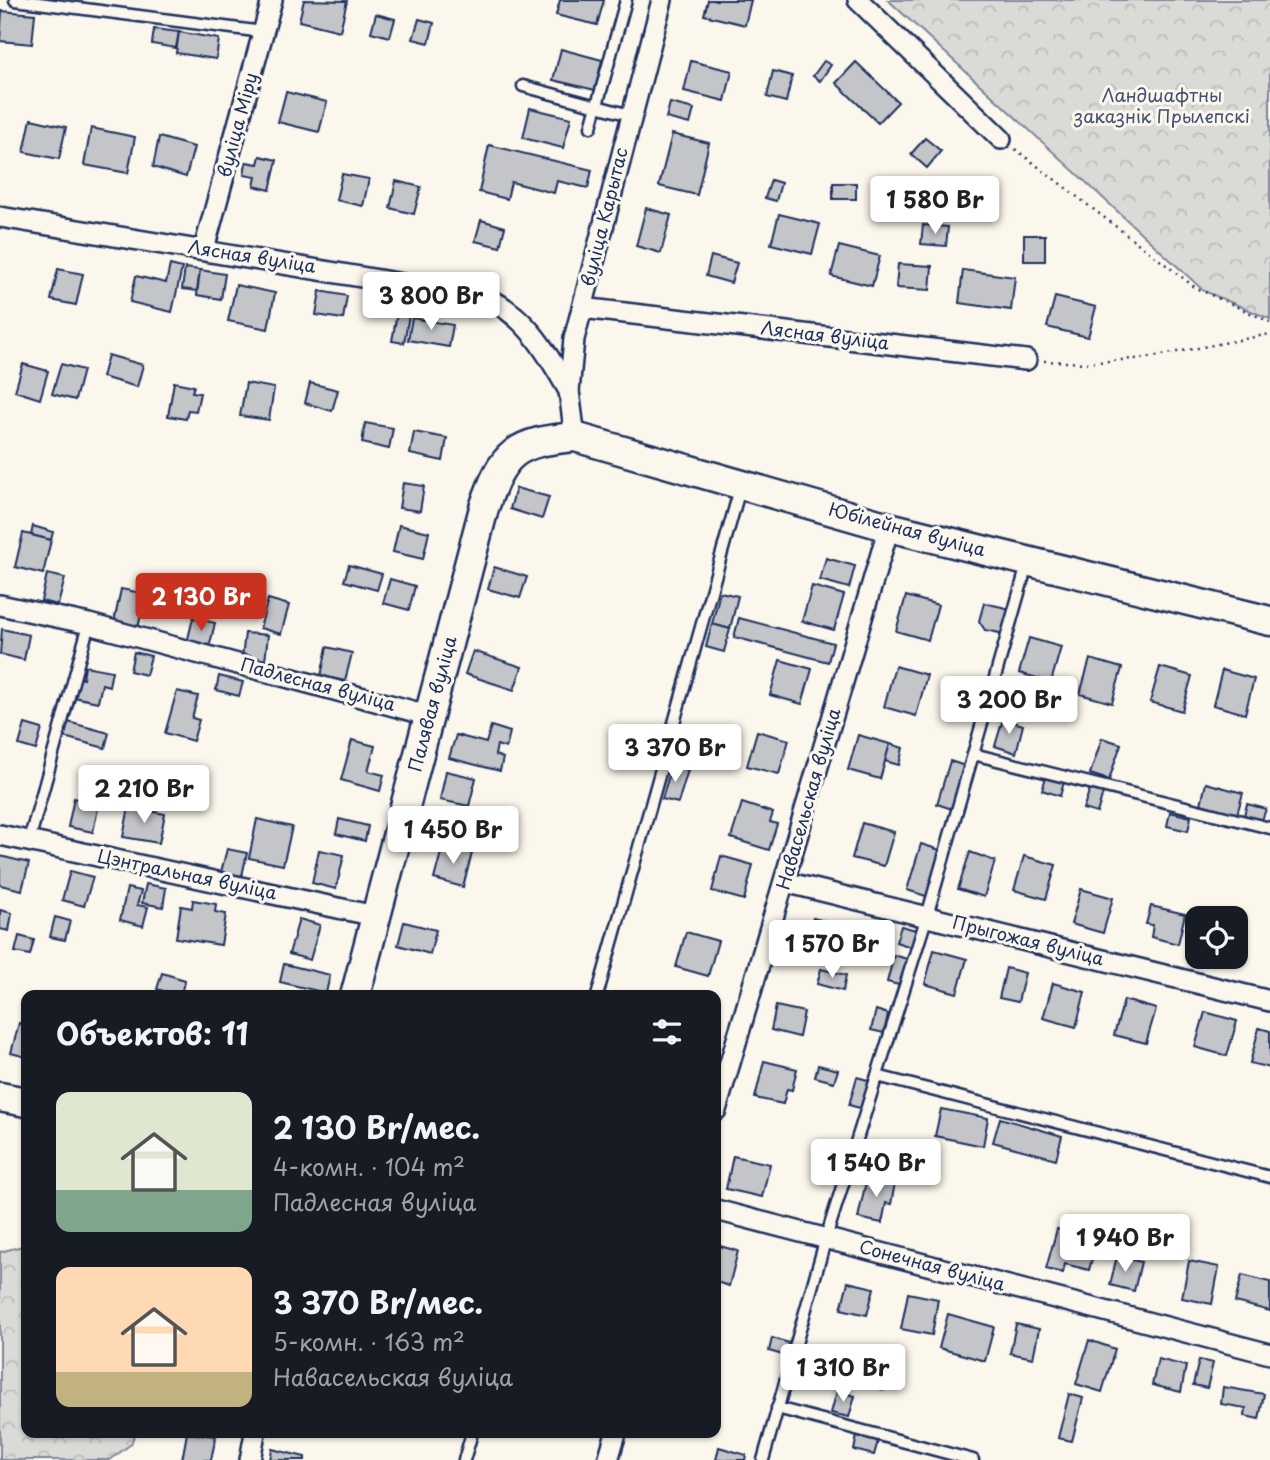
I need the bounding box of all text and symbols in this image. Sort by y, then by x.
street label: вуліца Міру [210,69,264,180]
park label: Ландшафтны заказнік Прылепскі [1073,81,1250,129]
street label: вуліца Карытас [573,144,634,289]
pin: 1 580 Br [863,176,1007,236]
text: 1 580 Br [886,181,984,216]
street label: Лясная вуліца [186,232,318,279]
pin: 3 800 Br [359,272,503,332]
text: 3 800 Br [379,277,483,312]
street label: Лясная вуліца [760,313,891,356]
street label: Юбілейная вуліца [826,495,989,563]
pin: 2 130 Br [129,574,273,633]
text: 2 130 Br [152,578,250,613]
street label: Палявая вуліца [400,633,463,775]
street label: Падлесная вуліца [238,650,399,717]
pin: 3 200 Br [937,676,1081,736]
text: 3 200 Br [956,681,1062,716]
street label: Навасельская вуліца [769,705,846,893]
pin: 3 370 Br [603,724,747,784]
text: 3 370 Br [624,729,726,764]
pin: 2 210 Br [72,766,216,825]
text: 2 210 Br [94,770,194,805]
pin: 1 450 Br [381,806,525,866]
text: 1 450 Br [404,811,502,846]
street label: Цэнтральная вуліца [95,841,280,906]
map controls [1185,906,1248,969]
button: locate [1185,906,1248,969]
street label: Прыгожая вуліца [950,908,1107,971]
pin: 1 570 Br [760,920,904,980]
text: 1 570 Br [785,925,879,960]
text: Объектов: 11 [56,1010,249,1055]
icon: filters [648,1013,686,1051]
text: 2 130 Br/мес. [273,1104,480,1149]
icon: home [112,1120,196,1204]
pin: 1 540 Br [804,1140,948,1199]
text: 1 540 Br [827,1144,925,1179]
text: 4-комн. · 104 m² [273,1149,465,1184]
text: Падлесная вуліца [273,1184,476,1219]
pin: 1 940 Br [1053,1214,1197,1274]
text: 1 940 Br [1076,1219,1174,1254]
street label: Сонечная вуліца [856,1232,1008,1297]
text: 3 370 Br/мес. [273,1279,483,1324]
icon: home [112,1295,196,1379]
text: 5-комн. · 163 m² [273,1324,465,1359]
pin: 1 310 Br [771,1344,915,1404]
text: 1 310 Br [796,1349,890,1384]
text: Навасельская вуліца [273,1359,513,1394]

